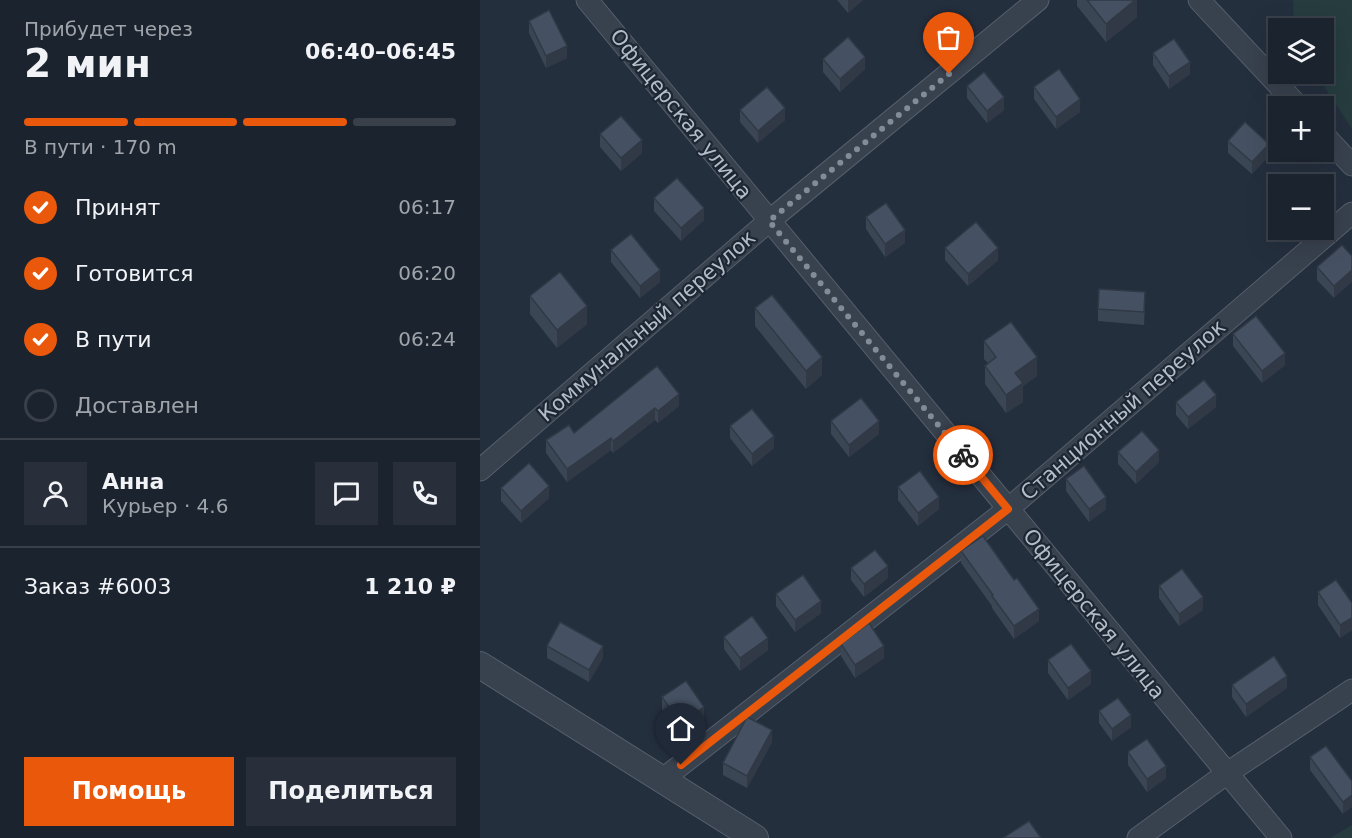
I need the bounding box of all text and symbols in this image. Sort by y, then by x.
pin [923,12,974,74]
text: Прибудет через [24,17,193,41]
map controls [1268,18,1334,240]
button: layers [1268,18,1334,84]
icon: bag [932,21,965,54]
street label: Офицерская улица [605,24,757,204]
text: 06:40–06:45 [305,39,456,64]
text: 2 мин [24,41,151,86]
button: + [1268,96,1334,162]
text: В пути · 170 m [24,135,177,159]
button: − [1268,174,1334,240]
icon: check [24,191,57,224]
text: Принят [75,195,160,220]
text: 06:17 [398,195,456,219]
street label: Коммунальный переулок [534,225,760,427]
icon: check [24,257,57,290]
text: Готовится [75,261,194,286]
text: 06:20 [398,261,456,285]
street label: Станционный переулок [1016,315,1230,505]
icon: check [24,323,57,356]
text: В пути [75,327,152,352]
text: 06:24 [398,327,456,351]
text: Доставлен [75,393,199,418]
courier [933,425,993,485]
icon: bike [947,439,980,472]
button: person [24,462,87,525]
button: chat [315,462,378,525]
button: phone [393,462,456,525]
text: Анна [102,469,164,494]
text: Курьер · 4.6 [102,494,228,518]
street label: Офицерская улица [1018,524,1170,704]
text: Заказ #6003 [24,574,171,599]
text: 1 210 ₽ [364,574,456,599]
pin [655,703,706,765]
icon: home [664,712,697,745]
button: Помощь [24,757,234,826]
button: Поделиться [246,757,456,826]

